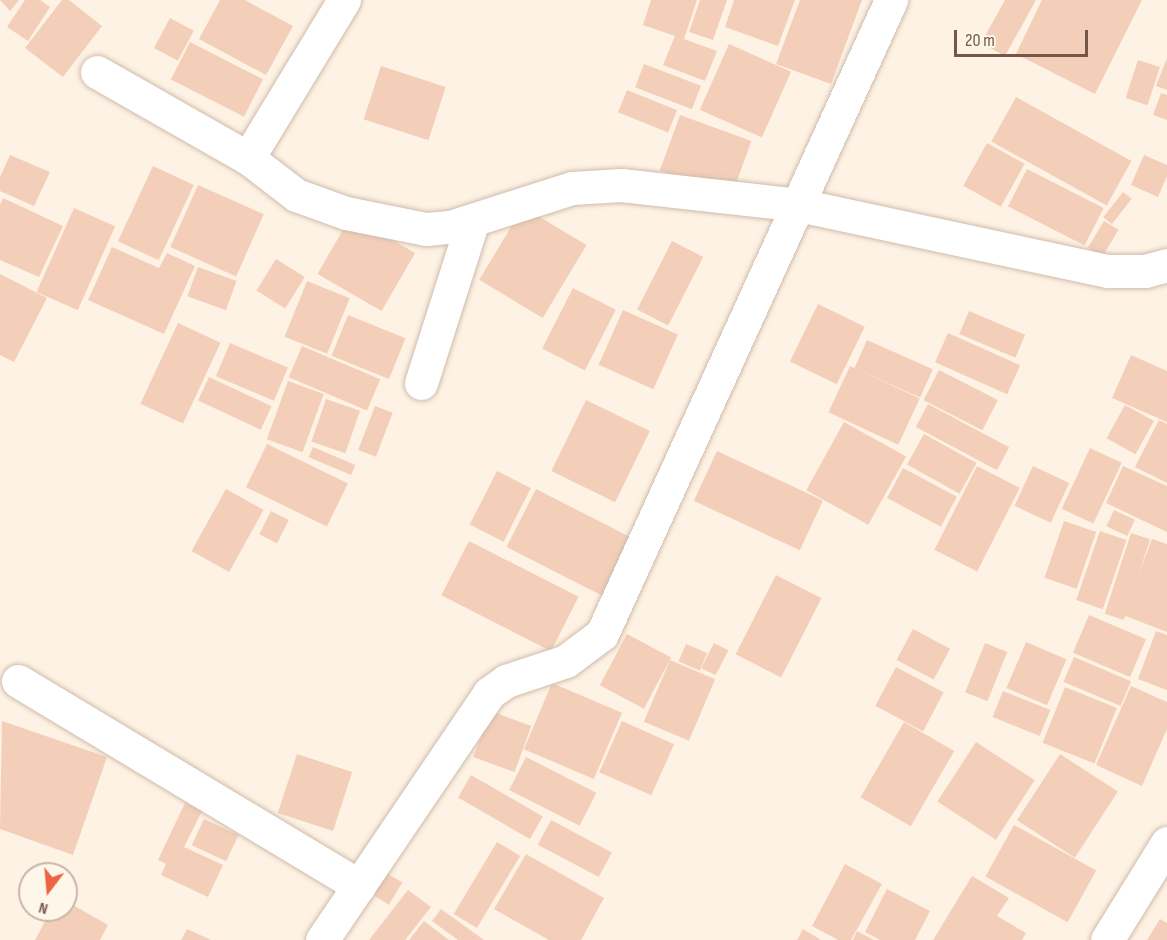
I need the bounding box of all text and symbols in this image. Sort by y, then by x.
scale bar [957,18,1090,56]
text: 20 m [965,30,995,51]
north arrow [18,862,78,922]
text: N [37,898,50,918]

